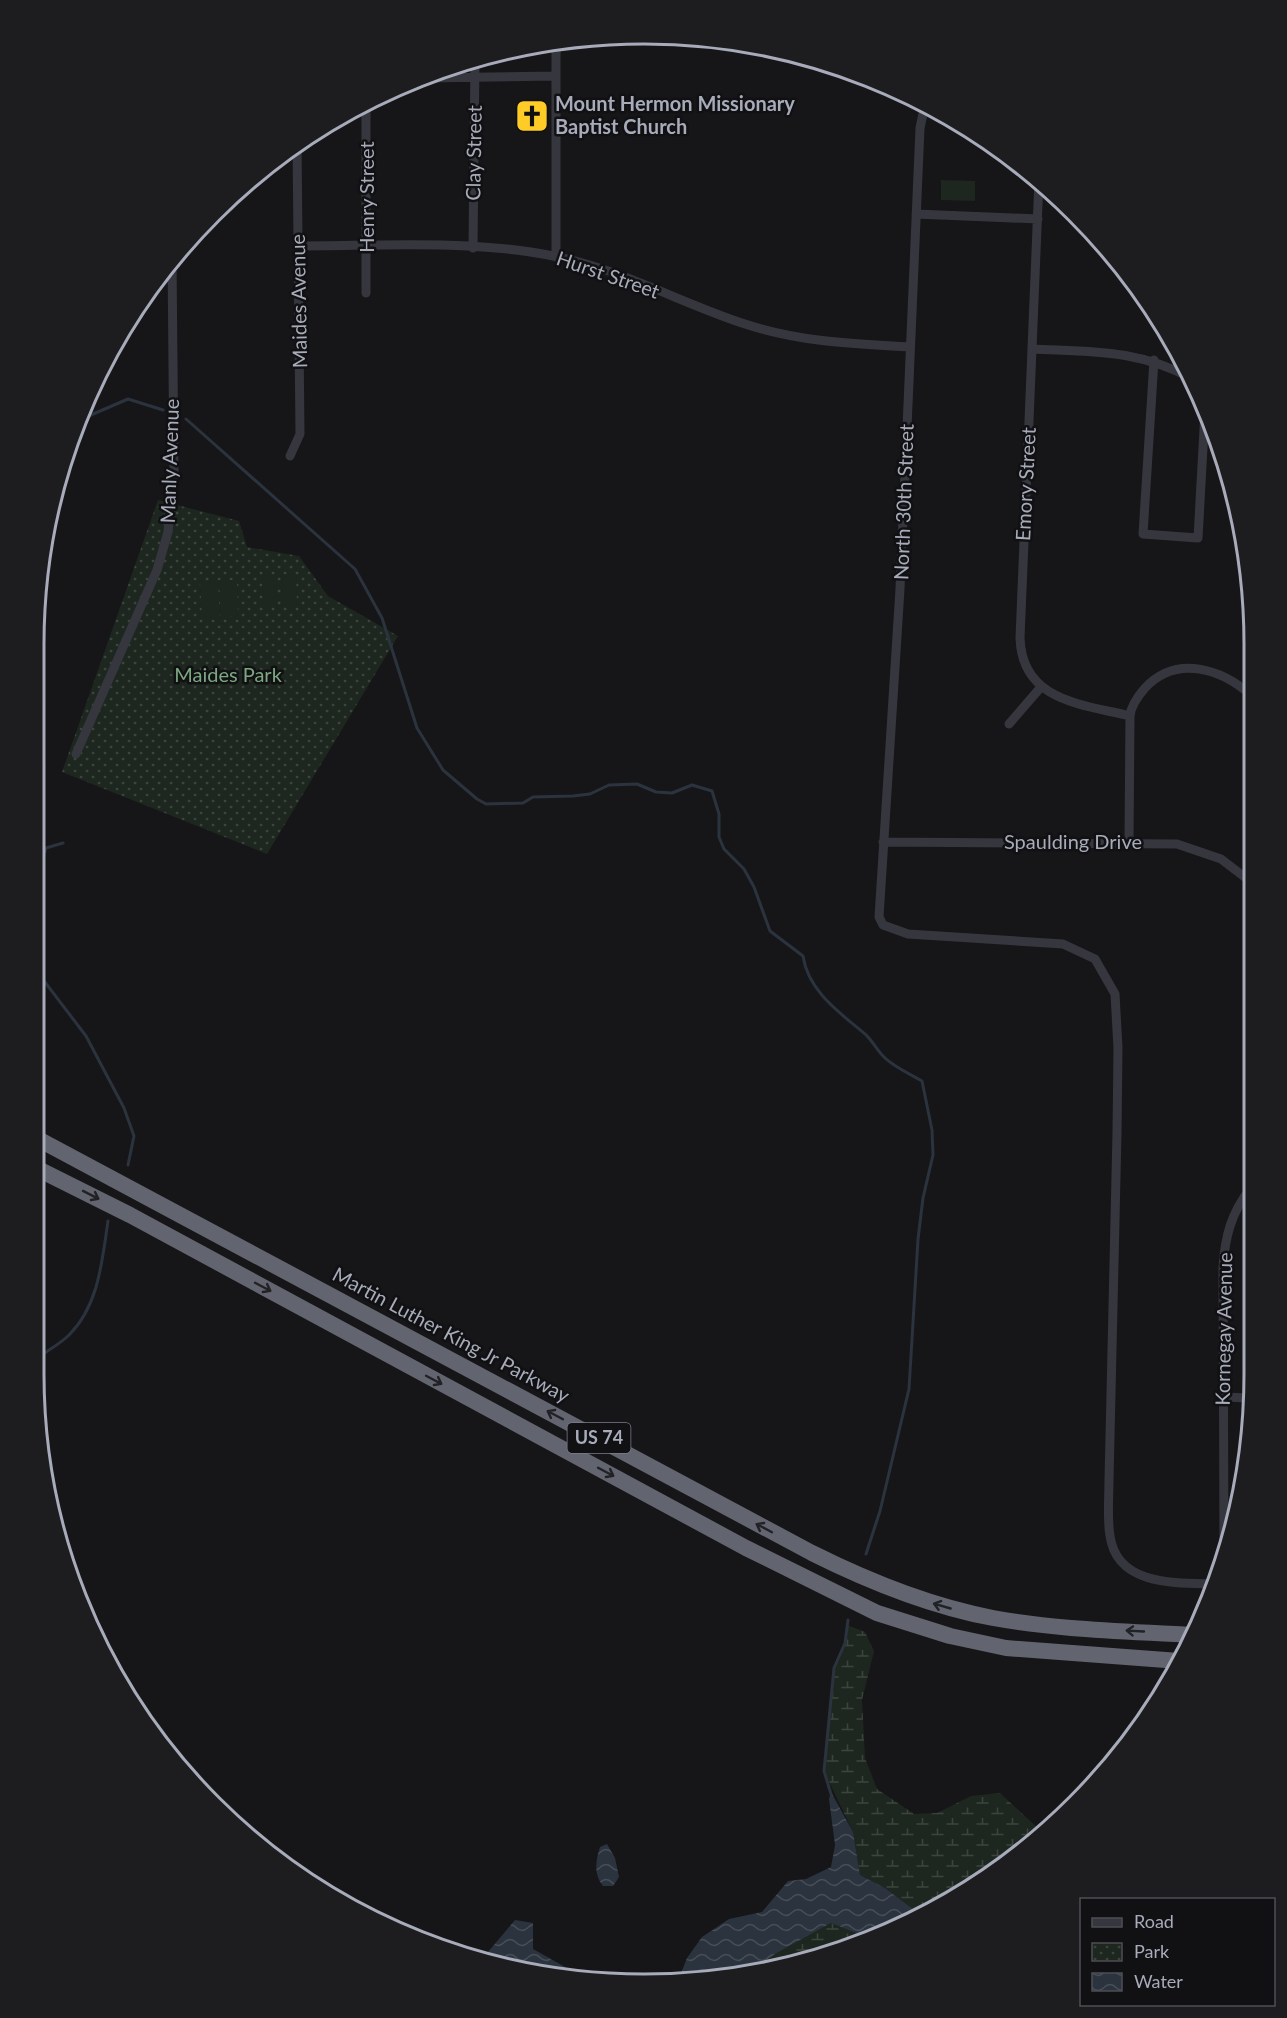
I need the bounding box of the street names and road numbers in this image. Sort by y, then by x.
street label: Clay Street [460,105,486,201]
street label: Henry Street [354,141,378,253]
street label: Maides Avenue [285,234,311,368]
street label: Hurst Street [554,245,663,303]
street label: Manly Avenue [155,398,183,524]
street label: North 30th Street [888,423,918,581]
street label: Emory Street [1010,426,1040,541]
street label: Spaulding Drive [1004,829,1142,853]
street label: Kornegay Avenue [1210,1252,1236,1406]
street label: Martin Luther King Jr Parkway [329,1261,575,1407]
road number: US 74 [568,1423,630,1453]

